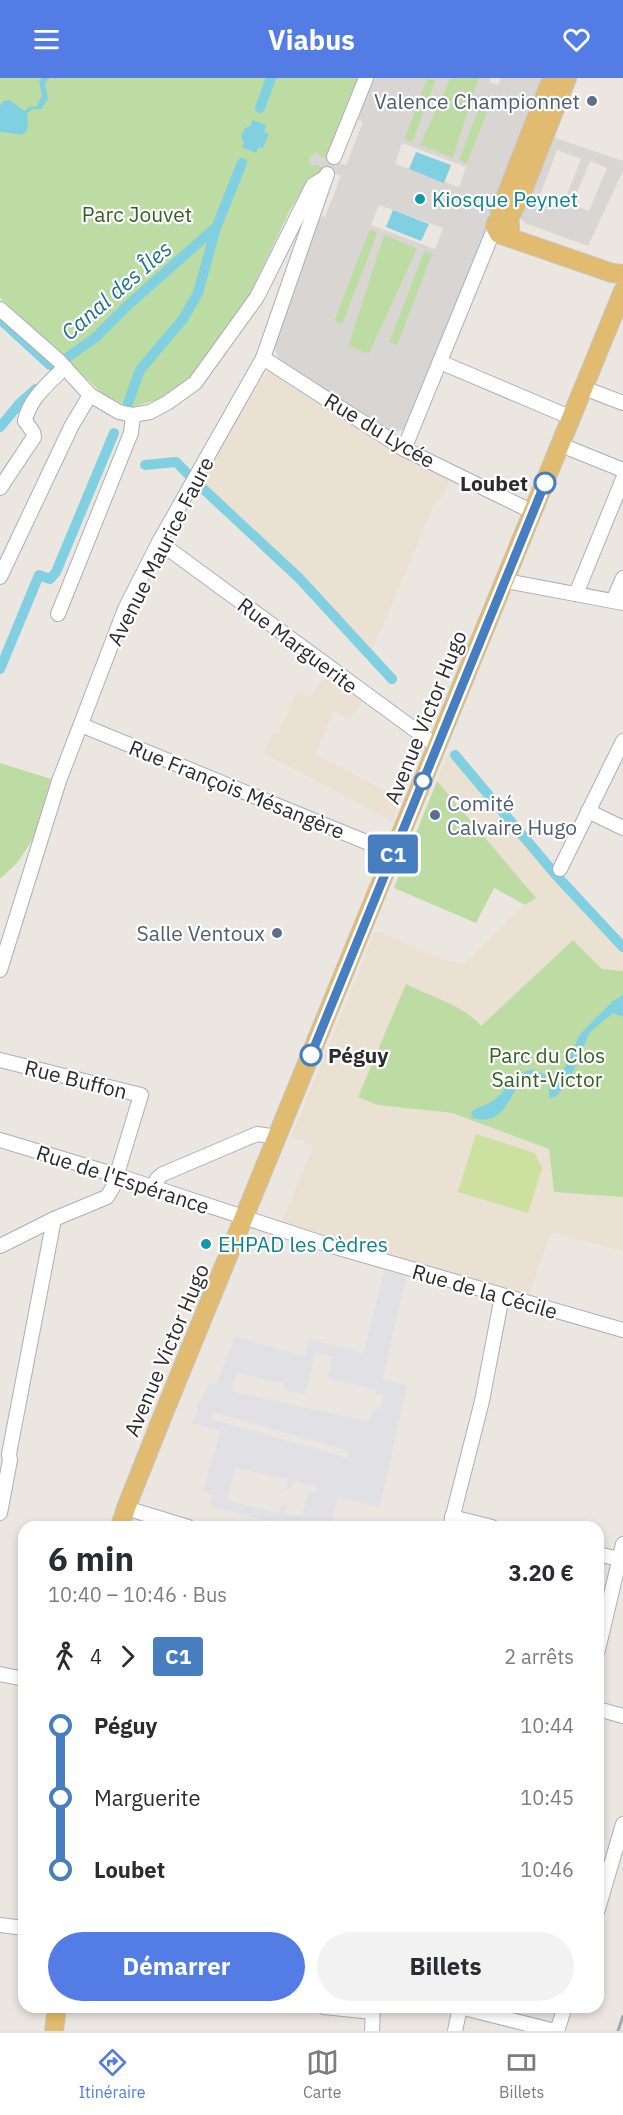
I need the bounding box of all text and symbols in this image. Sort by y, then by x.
text: Viabus [268,22,355,57]
icon: menu [30,23,63,56]
icon: heart [560,23,593,56]
place label: Valence Championnet [374,87,580,115]
marker: Valence Championnet [585,94,599,108]
place label: Kiosque Peynet [432,185,578,213]
marker: Kiosque Peynet [413,192,427,206]
park label: Parc Jouvet [82,200,192,228]
water label: Canal des Îles [55,234,177,346]
street label: Rue du Lycée [319,386,441,474]
street label: Avenue Maurice Faure [100,452,220,650]
place label: Loubet [460,469,528,497]
marker: Loubet [534,472,556,494]
street label: Rue Marguerite [232,591,364,699]
street label: Avenue Victor Hugo [377,626,473,808]
street label: Rue François Mésangère [125,733,349,845]
unlabelled marker [414,772,432,790]
place label: Comité Calvaire Hugo [447,789,577,841]
marker: Comité Calvaire Hugo [428,808,442,822]
line badge: C1 [366,834,420,874]
text: C1 [380,840,406,868]
place label: Salle Ventoux [137,919,265,947]
marker: Salle Ventoux [270,926,284,940]
place label: Péguy [328,1041,389,1069]
park label: Parc du Clos Saint-Victor [489,1041,605,1093]
marker: Péguy [300,1044,322,1066]
street label: Rue Buffon [22,1053,130,1105]
street label: Rue de l'Espérance [33,1138,213,1220]
place label: EHPAD les Cèdres [218,1230,388,1258]
marker: EHPAD les Cèdres [199,1237,213,1251]
street label: Rue de la Cécile [409,1257,561,1325]
street label: Avenue Victor Hugo [117,1259,215,1441]
text: 6 min [48,1537,134,1580]
text: 3.20 € [509,1558,574,1587]
text: 10:40 – 10:46 · Bus [48,1581,227,1608]
icon: walk [48,1640,81,1673]
icon: forward [111,1640,144,1673]
text: C1 [165,1642,191,1670]
text: 4 [90,1643,102,1670]
text: 2 arrêts [504,1643,574,1670]
text: Péguy [94,1711,157,1740]
text: 10:44 [520,1712,574,1739]
text: Marguerite [94,1783,201,1812]
text: 10:45 [520,1784,574,1811]
text: Loubet [94,1855,165,1884]
text: 10:46 [520,1856,574,1883]
button: Démarrer [48,1932,305,2001]
button: Billets [317,1932,574,2001]
tab: Itinéraire [79,2046,146,2102]
tab: Carte [303,2046,342,2102]
tab: Billets [499,2046,544,2102]

